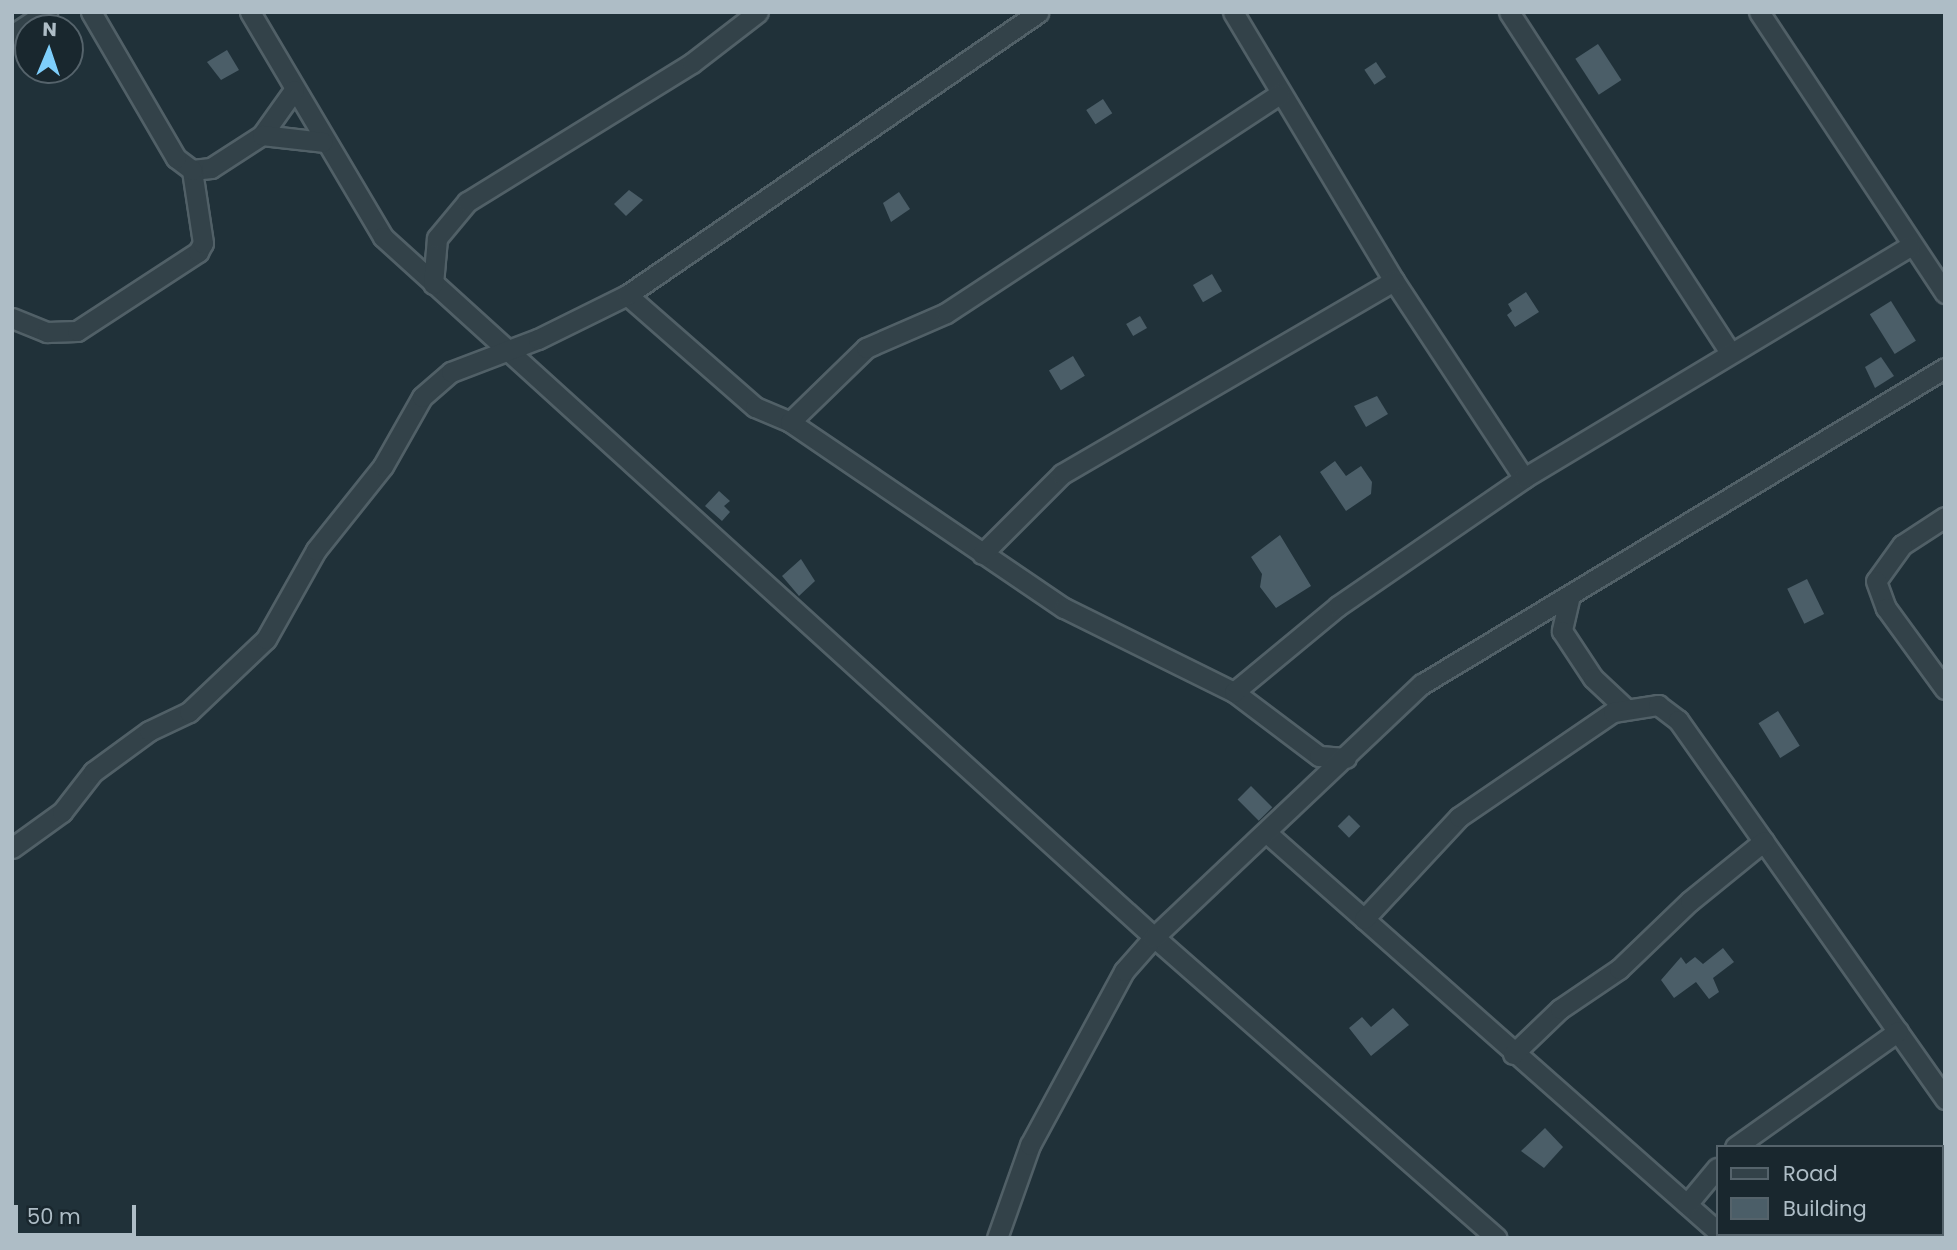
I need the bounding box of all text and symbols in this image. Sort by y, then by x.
north arrow [14,14,84,84]
text: N [42,16,57,43]
legend [1716,1145,1943,1236]
text: Road [1783,1159,1838,1188]
scale bar [18,1190,140,1234]
text: Building [1783,1194,1867,1223]
text: 50 m [27,1202,81,1231]

